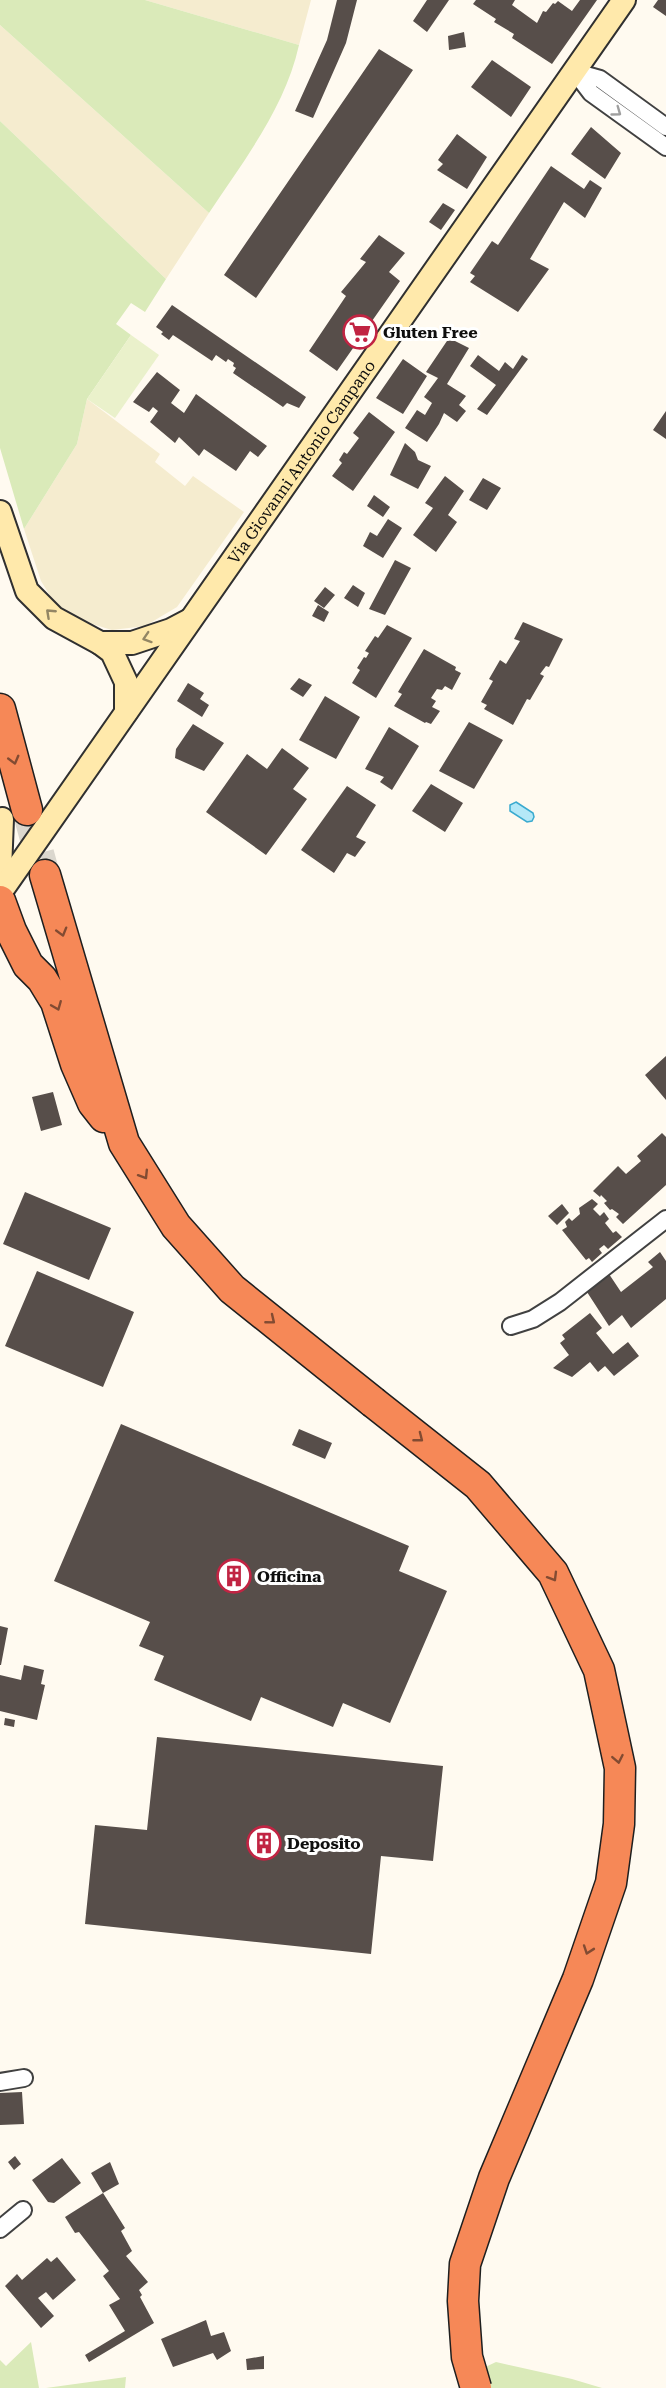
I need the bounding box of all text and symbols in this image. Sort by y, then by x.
one-way arrow [610,105,621,116]
supermarket icon: Gluten Free [342,314,378,350]
place label: Gluten Free [383,323,478,342]
street label: Via Giovanni Antonio Campano [224,356,379,567]
one-way arrow [46,609,57,620]
one-way arrow [142,631,153,644]
one-way arrow [6,755,19,765]
one-way arrow [55,926,67,936]
one-way arrow [50,1000,62,1011]
one-way arrow [137,1169,149,1179]
one-way arrow [265,1313,276,1324]
one-way arrow [412,1430,423,1441]
building icon: Officina [216,1558,252,1594]
place label: Officina [257,1567,322,1586]
one-way arrow [546,1571,558,1581]
one-way arrow [611,1754,624,1764]
building icon: Deposito [246,1825,282,1861]
place label: Deposito [287,1834,361,1853]
one-way arrow [582,1944,595,1954]

